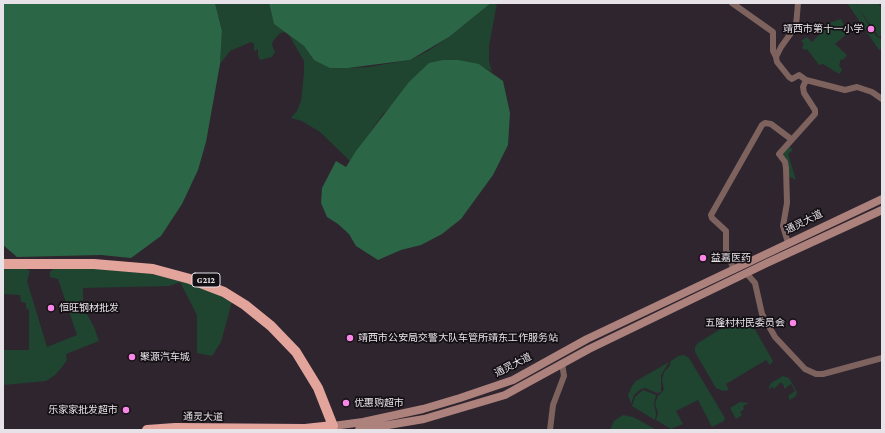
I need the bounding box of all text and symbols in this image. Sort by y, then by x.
place label: 靖西市第十一小学 [783,23,863,35]
marker: 靖西市第十一小学 [866,24,876,34]
street label: 通灵大道 [783,208,825,236]
place label: 益嘉医药 [711,252,751,264]
marker: 益嘉医药 [698,253,708,263]
road number: G212 [192,273,220,287]
place label: 恒旺钢材批发 [59,302,119,314]
marker: 恒旺钢材批发 [46,303,56,313]
place label: 五隆村村民委员会 [705,317,785,329]
marker: 五隆村村民委员会 [788,318,798,328]
place label: 靖西市公安局交警大队车管所靖东工作服务站 [358,332,558,344]
marker: 靖西市公安局交警大队车管所靖东工作服务站 [345,333,355,343]
place label: 聚源汽车城 [140,351,190,363]
street label: 通灵大道 [492,351,534,379]
marker: 聚源汽车城 [127,352,137,362]
place label: 优惠购超市 [354,397,404,409]
marker: 优惠购超市 [341,398,351,408]
place label: 乐家家批发超市 [48,404,118,416]
marker: 乐家家批发超市 [121,405,131,415]
street label: 通灵大道 [183,411,223,423]

